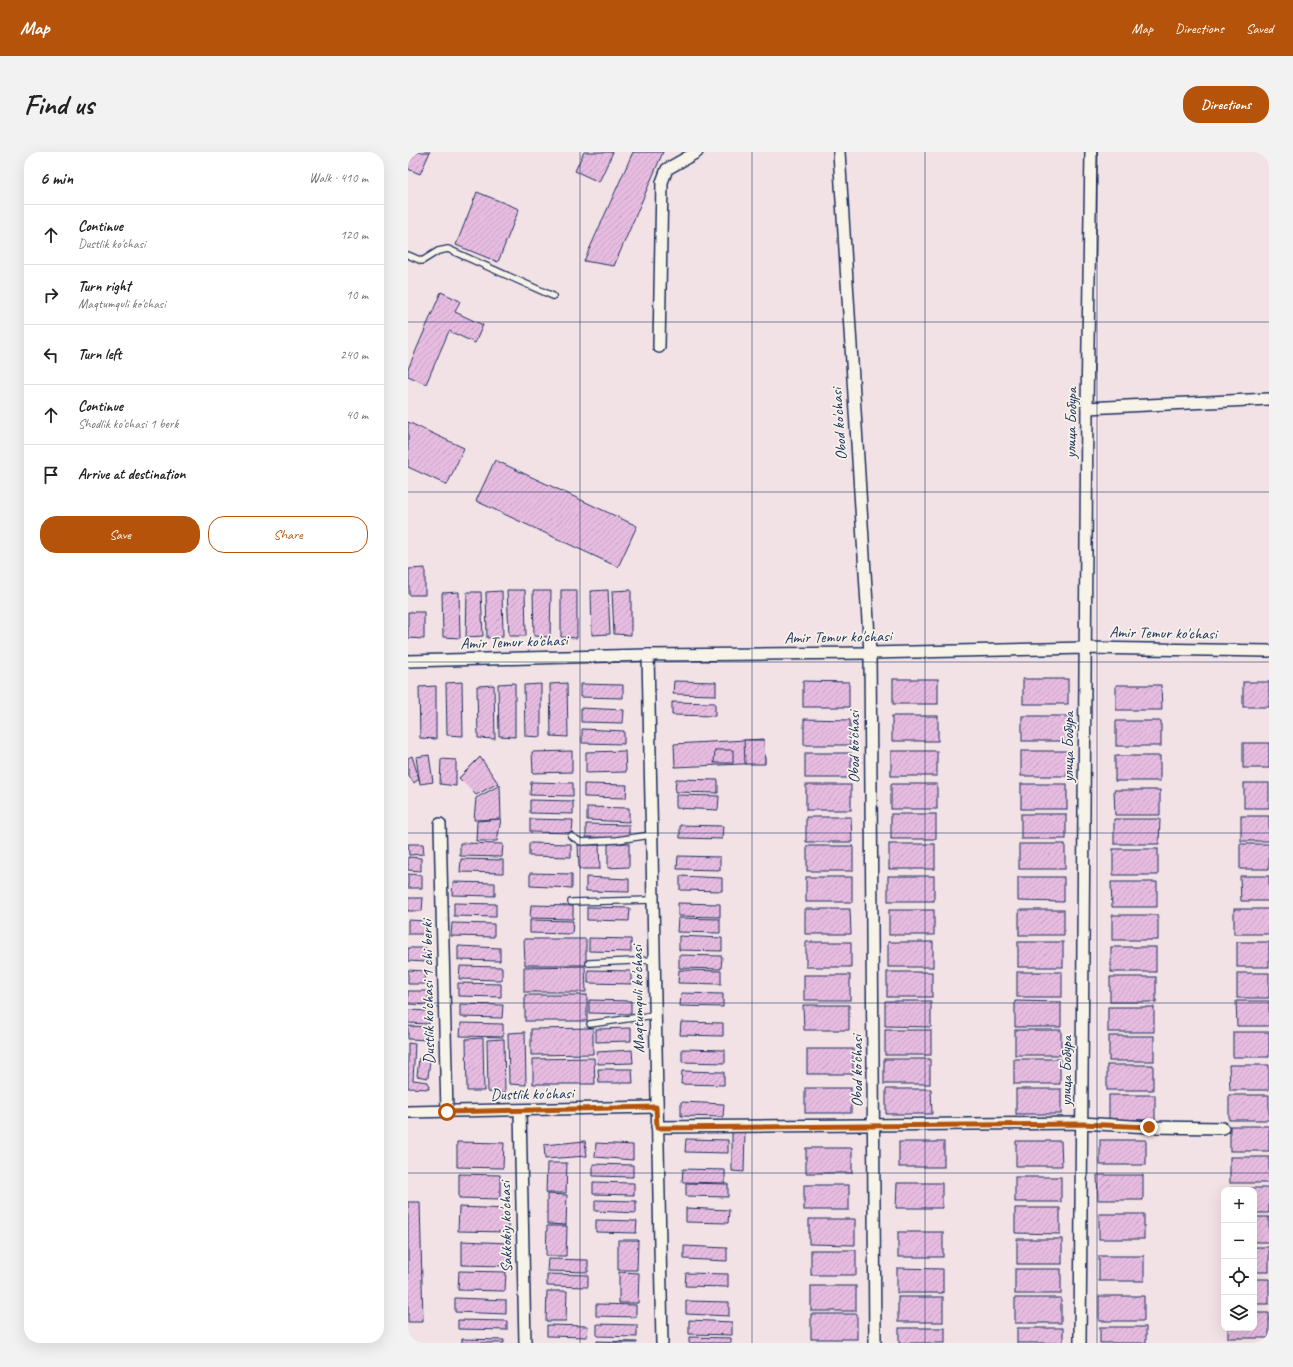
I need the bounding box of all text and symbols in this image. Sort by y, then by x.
text: Map [20,16,50,40]
text: Map [1132,20,1153,37]
text: Directions [1175,20,1224,37]
text: Saved [1246,20,1273,37]
button: Directions [1183,86,1269,123]
text: Find us [24,87,94,122]
text: 6 min [40,168,73,189]
text: Walk · 410 m [309,170,368,186]
text: Continue [78,217,123,236]
icon: ahead [40,224,62,246]
text: 120 m [340,227,368,243]
text: Dustlik ko'chasi [78,236,146,252]
text: Turn right [78,277,131,296]
icon: right [40,284,62,306]
text: 10 m [346,287,368,303]
text: Maqtumquli ko'chasi [78,296,166,312]
icon: left [40,344,62,366]
text: Turn left [78,345,121,364]
text: 240 m [340,347,368,363]
street label: Obod ko'chasi [826,385,852,461]
street label: улица Бобура [1060,386,1082,459]
text: Continue [78,397,123,416]
icon: ahead [40,404,62,426]
text: 40 m [346,407,368,423]
text: Shodlik ko'chasi 1 berk [78,416,178,432]
icon: arrive [40,464,62,486]
text: Arrive at destination [78,465,185,484]
button: Save [40,516,200,553]
button: Share [208,516,368,553]
street label: Amir Temur ko'chasi [1109,622,1219,644]
street label: Amir Temur ko'chasi [784,626,894,648]
street label: Amir Temur ko'chasi [460,630,570,654]
street label: Obod ko'chasi [844,709,864,783]
street label: улица Бобура [1058,710,1078,783]
street label: Dustlik ko'chasi 1 chi berki [417,918,439,1064]
street label: Maqtumquli ko'chasi [627,943,649,1053]
street label: Obod ko'chasi [847,1033,867,1107]
street label: улица Бобура [1056,1034,1076,1107]
street label: Dustlik ko'chasi [490,1083,576,1105]
route start [438,1103,456,1121]
route end [1140,1118,1158,1136]
street label: Sakkokiy ko'chasi [495,1179,517,1273]
map controls [1221,1187,1257,1331]
button: + [1221,1187,1257,1223]
button: − [1221,1223,1257,1259]
button: locate [1221,1259,1257,1295]
button: layers [1221,1295,1257,1331]

